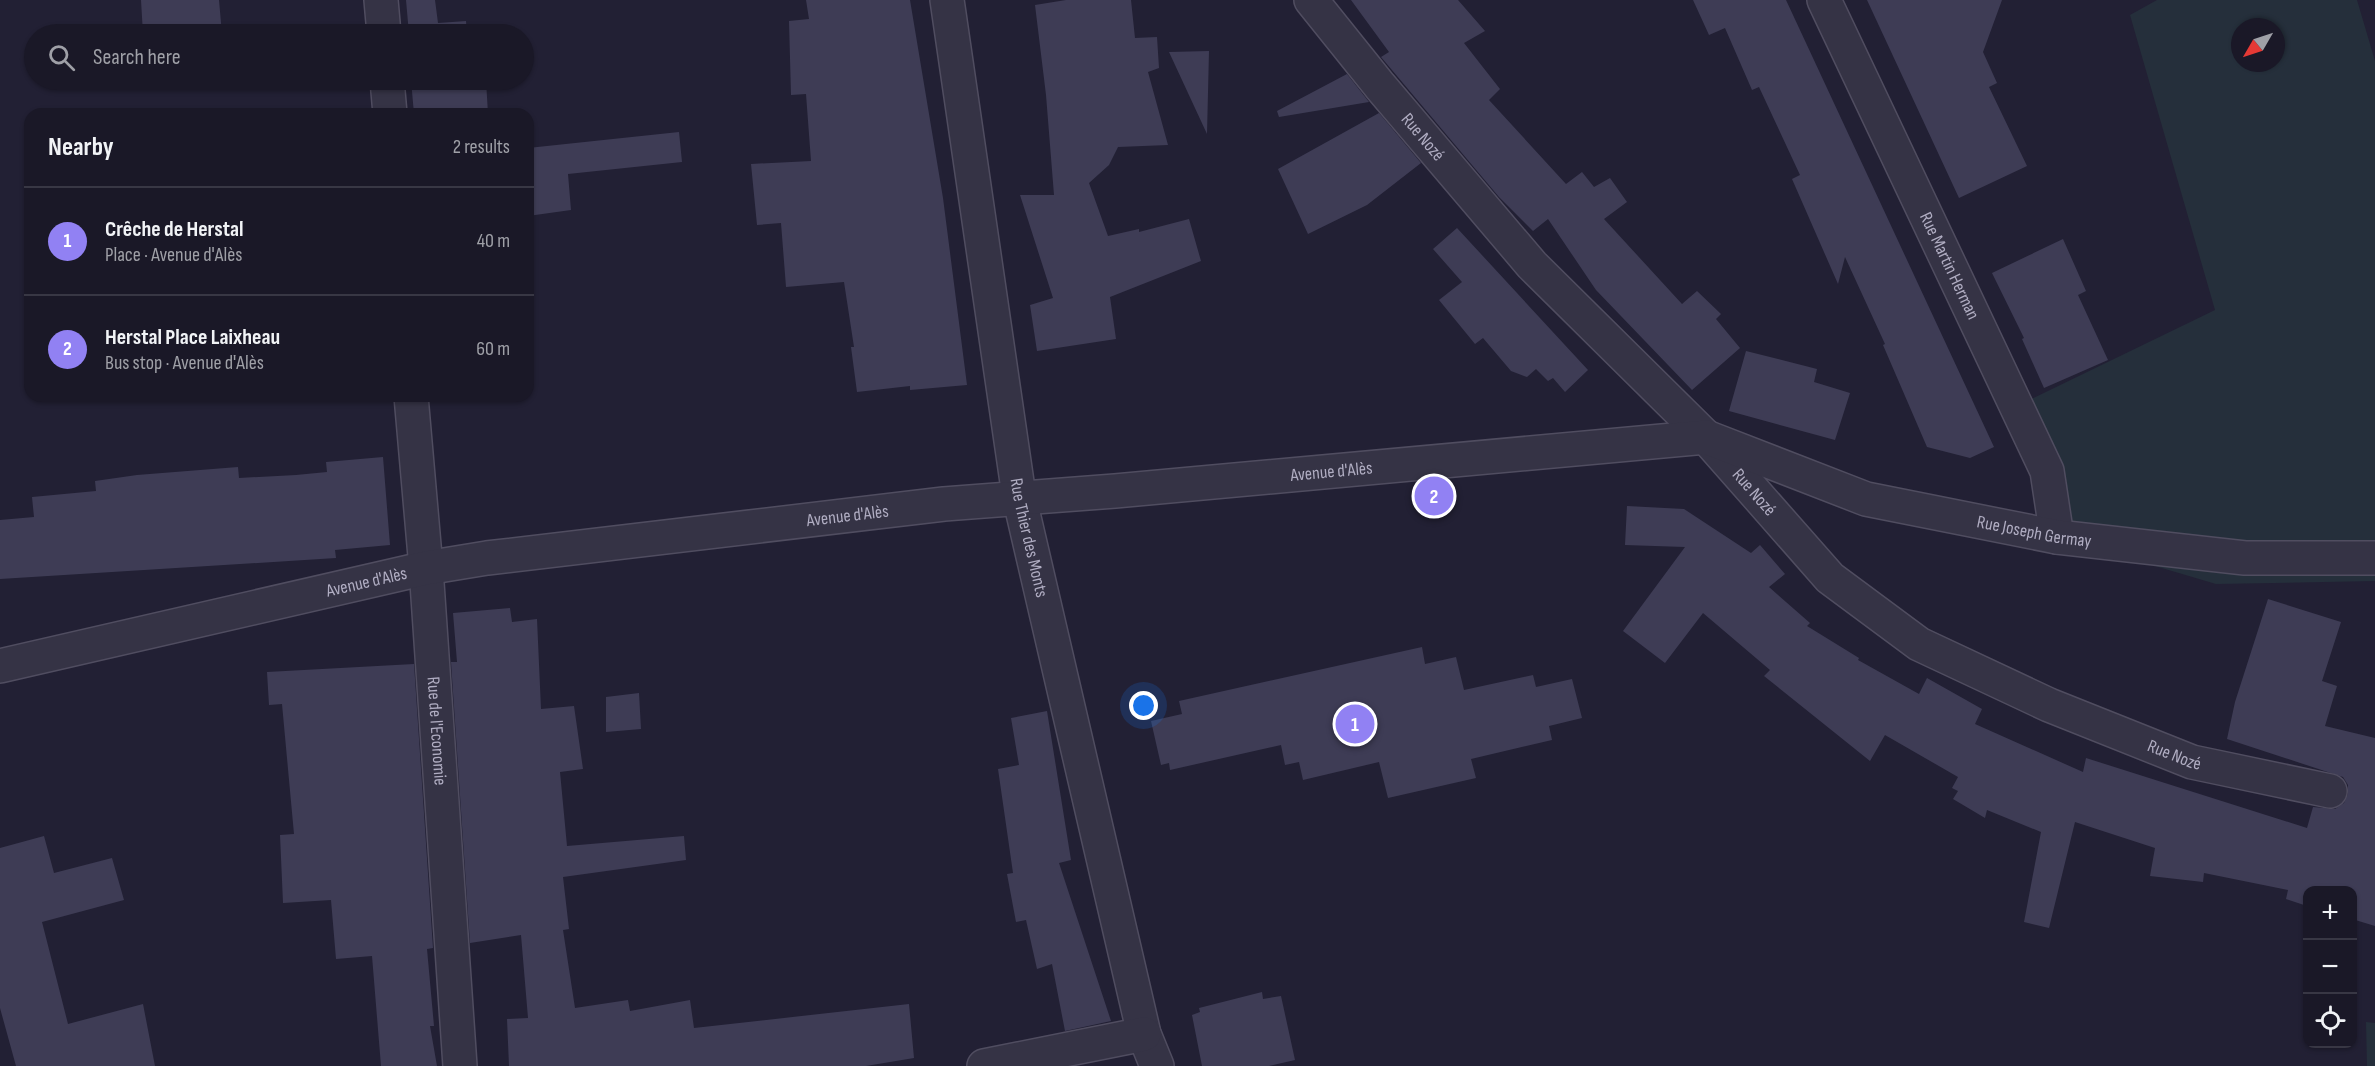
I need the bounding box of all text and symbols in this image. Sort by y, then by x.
north arrow [2231,18,2285,72]
search box [24,24,534,90]
icon: search [45,41,78,74]
text: Search here [93,44,180,71]
street label: Rue Nozé [1397,109,1449,165]
text: Nearby [48,132,114,163]
text: 2 results [453,135,510,159]
street label: Rue Martin Herman [1915,209,1984,323]
text: Crêche de Herstal [105,216,243,243]
text: 1 [64,229,71,253]
text: 40 m [477,229,510,253]
text: Place · Avenue d'Alès [105,243,242,267]
text: Herstal Place Laixheau [105,324,280,351]
text: 2 [63,337,72,361]
text: 60 m [476,337,510,361]
text: Bus stop · Avenue d'Alès [105,351,264,375]
street label: Avenue d'Alès [1289,457,1373,486]
street label: Rue Nozé [1728,464,1781,520]
pin: 2 [1414,474,1454,518]
street label: Rue Thier des Monts [1006,477,1053,599]
street label: Avenue d'Alès [804,500,890,531]
street label: Rue Joseph Germay [1975,511,2092,551]
street label: Avenue d'Alès [323,562,409,601]
street label: Rue de l'Economie [423,676,451,786]
your location [1129,691,1158,720]
pin: 1 [1336,702,1374,746]
street label: Rue Nozé [2145,735,2203,774]
map controls [2303,886,2357,1048]
button: + [2303,886,2357,940]
button: − [2303,940,2357,994]
button: locate [2303,994,2357,1048]

